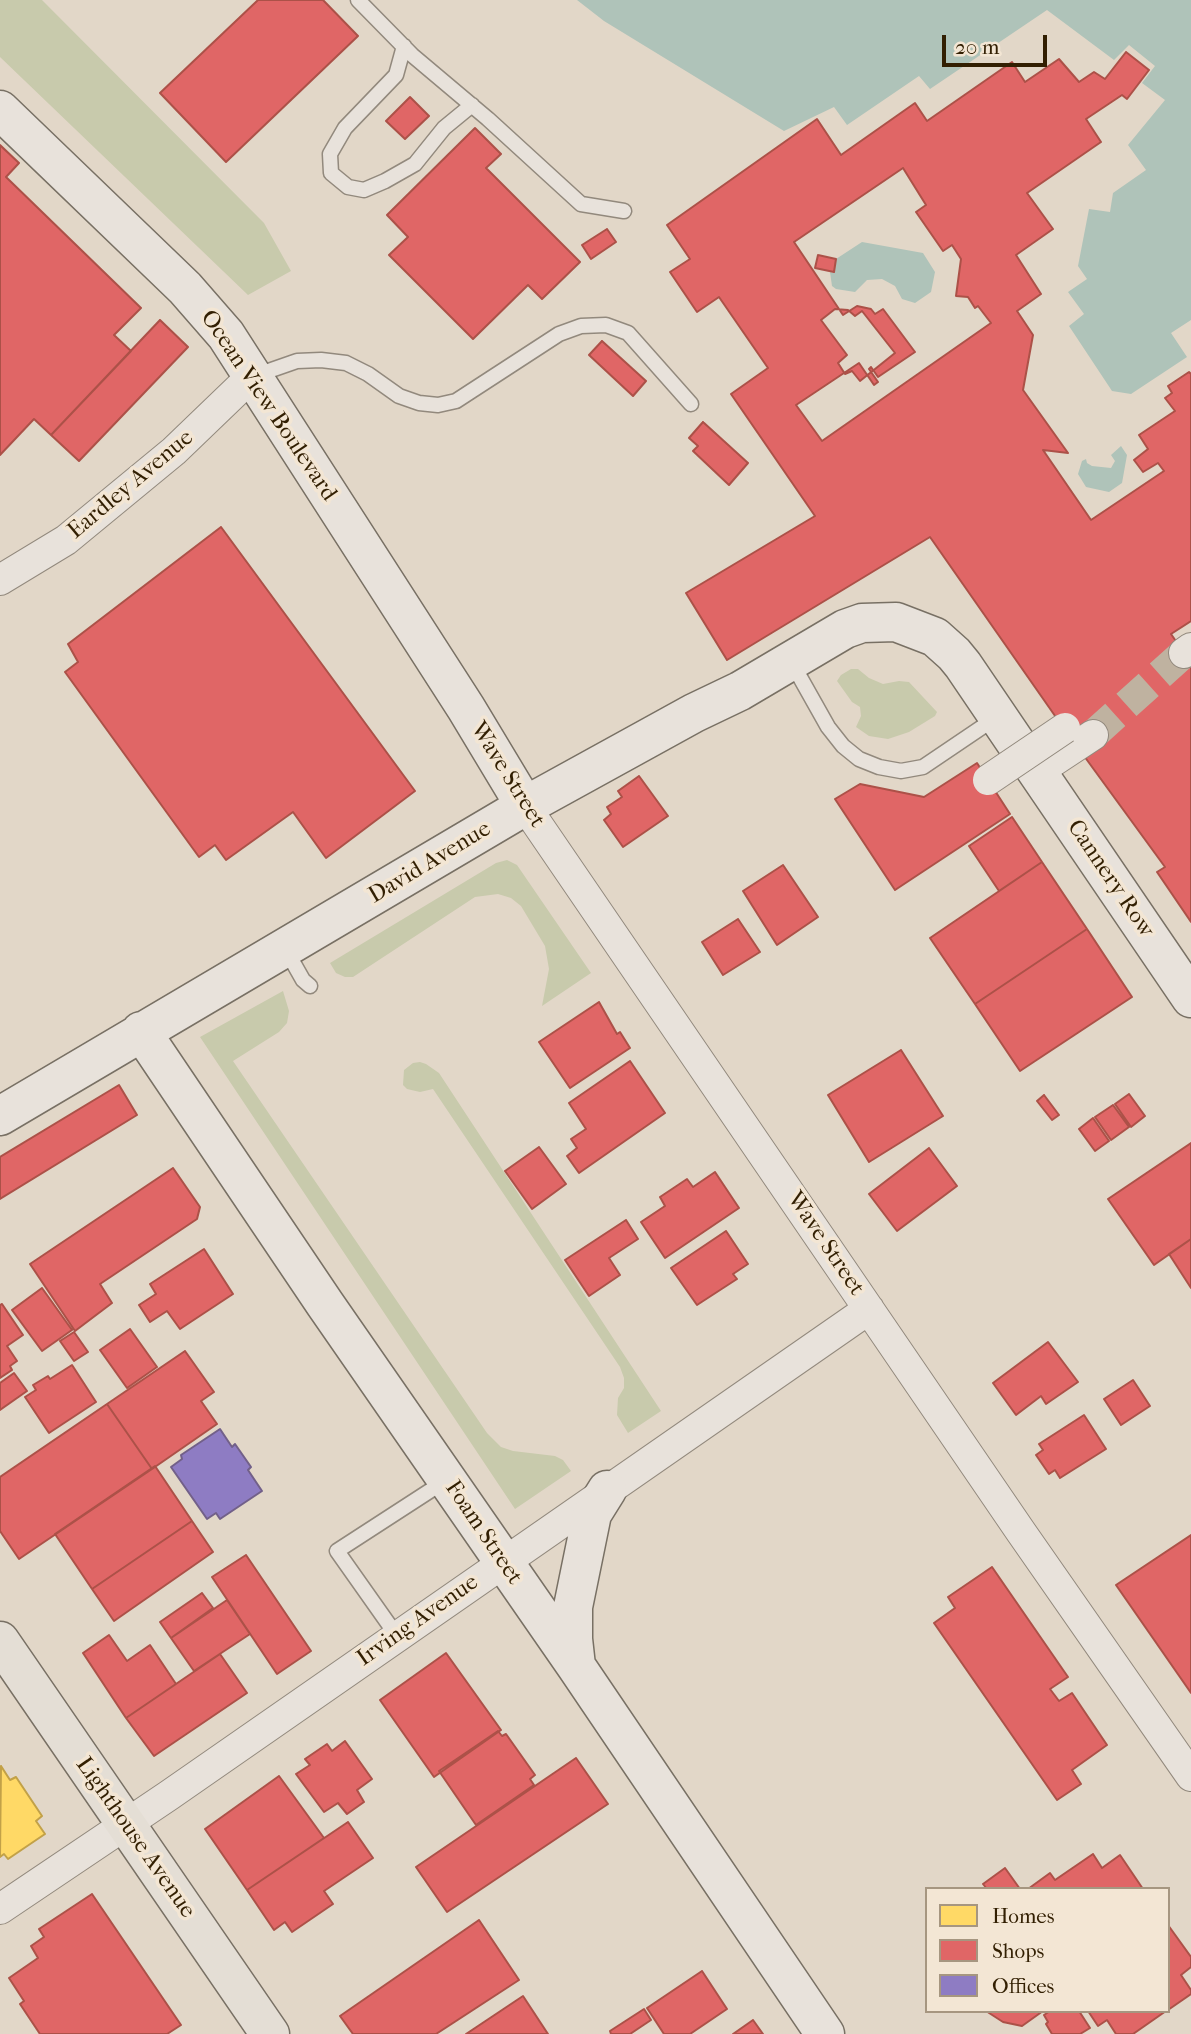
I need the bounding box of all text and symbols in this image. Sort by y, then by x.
scale bar [946,21,1051,65]
text: 20 m [955,35,999,59]
street label: Ocean View Boulevard [194,305,342,507]
street label: Eardley Avenue [63,425,199,545]
street label: Wave Street [464,717,550,833]
street label: Cannery Row [1061,815,1159,943]
street label: David Avenue [364,816,496,910]
street label: Wave Street [780,1187,870,1301]
street label: Foam Street [438,1476,528,1590]
street label: Irving Avenue [352,1569,484,1673]
street label: Lighthouse Avenue [69,1752,201,1924]
legend [925,1887,1170,2013]
text: Homes [992,1904,1054,1928]
text: Shops [992,1939,1044,1963]
text: Offices [992,1974,1054,1998]

